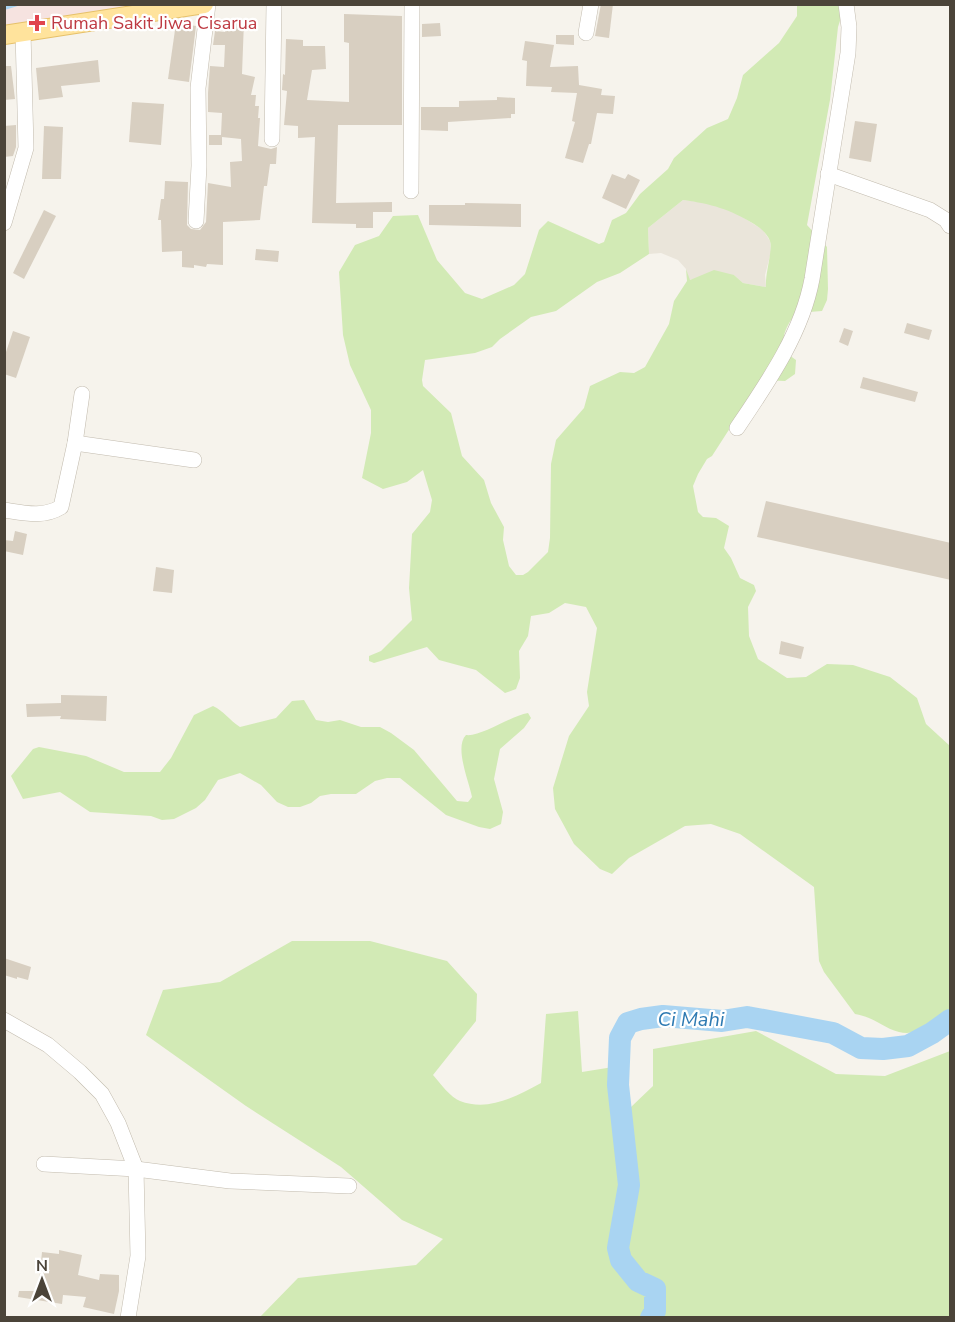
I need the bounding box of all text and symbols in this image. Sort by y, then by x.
place label: Rumah Sakit Jiwa Cisarua [51,11,257,35]
marker: Rumah Sakit Jiwa Cisarua [28,14,46,32]
water label: Ci Mahi [658,1006,725,1033]
north arrow [12,1250,72,1310]
text: N [36,1255,48,1277]

